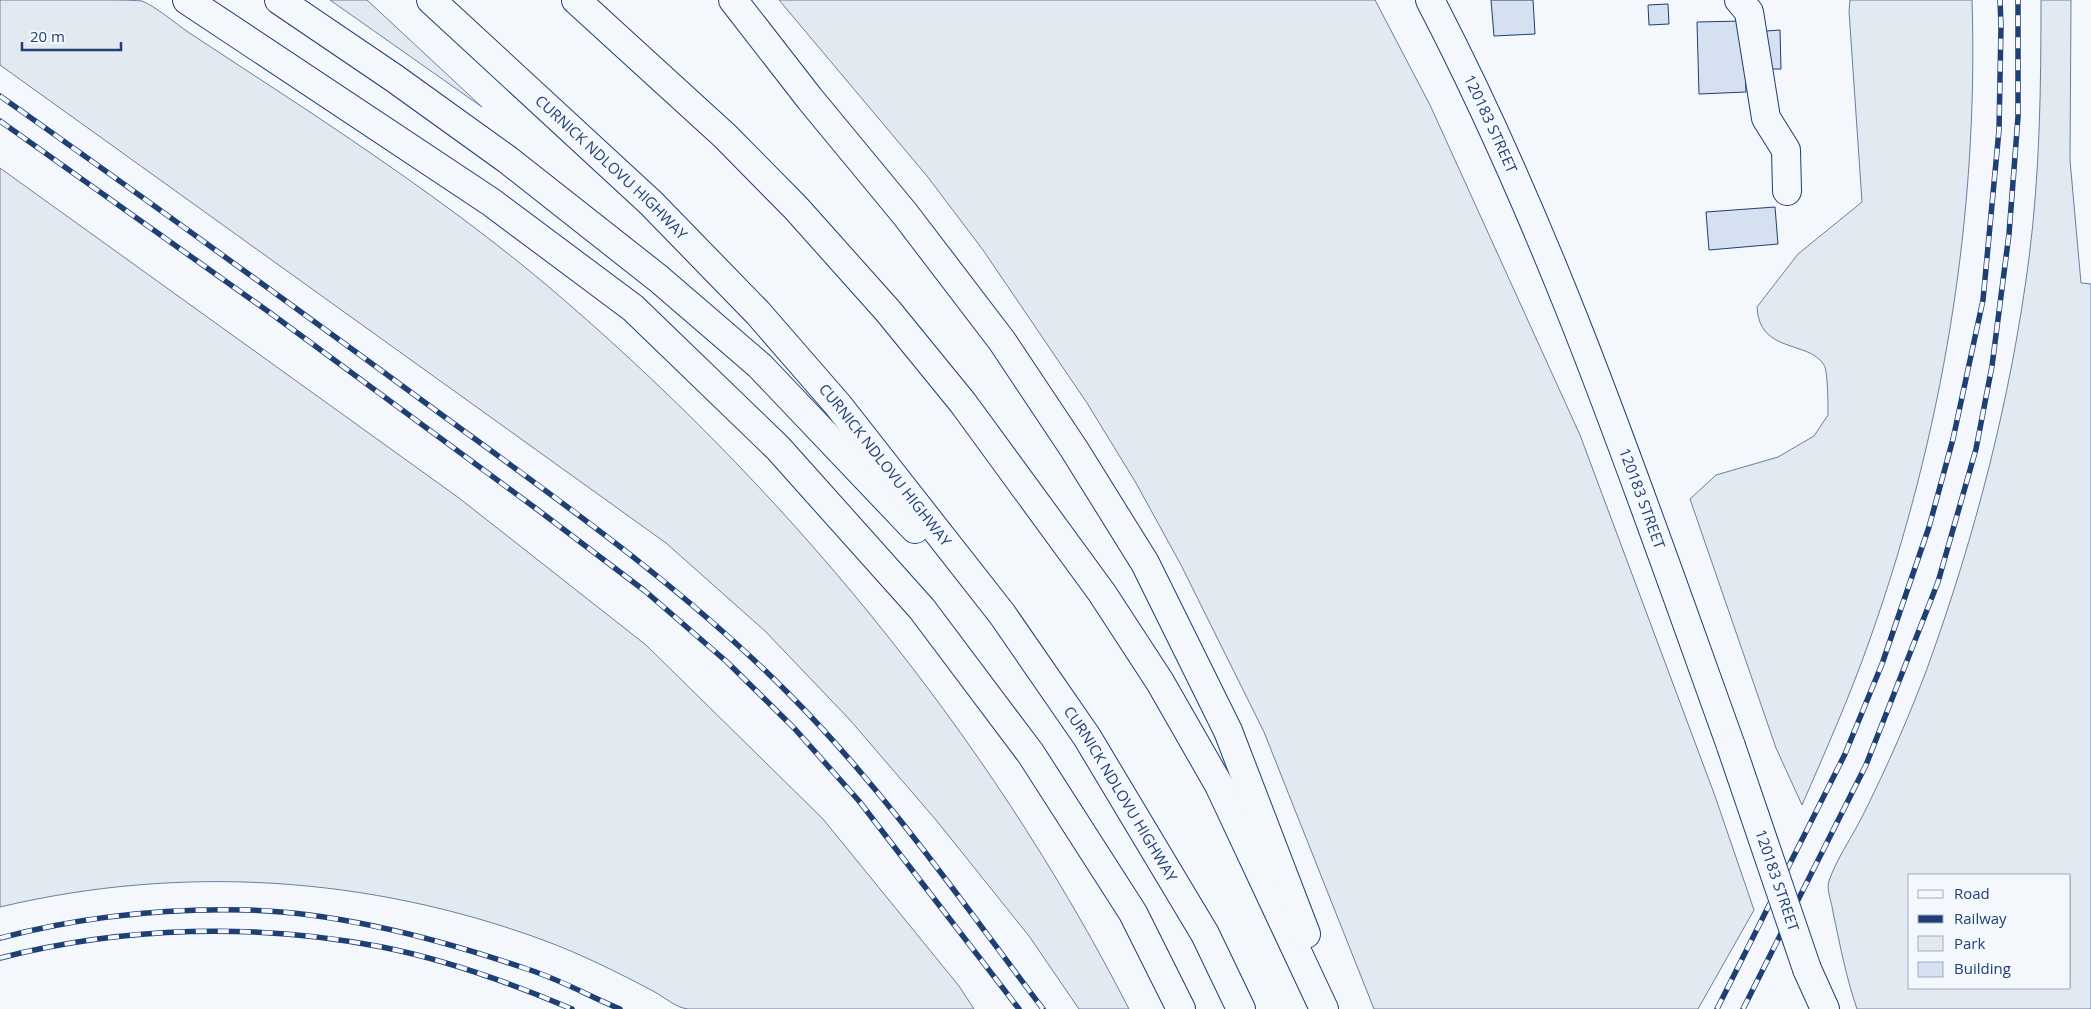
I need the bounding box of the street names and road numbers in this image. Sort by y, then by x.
street label: 120183 STREET [1460,71,1523,177]
street label: CURNICK NDLOVU HIGHWAY [531,90,693,244]
street label: CURNICK NDLOVU HIGHWAY [815,379,957,551]
street label: 120183 STREET [1615,445,1671,552]
street label: CURNICK NDLOVU HIGHWAY [1060,702,1183,886]
street label: 120183 STREET [1751,827,1805,934]

